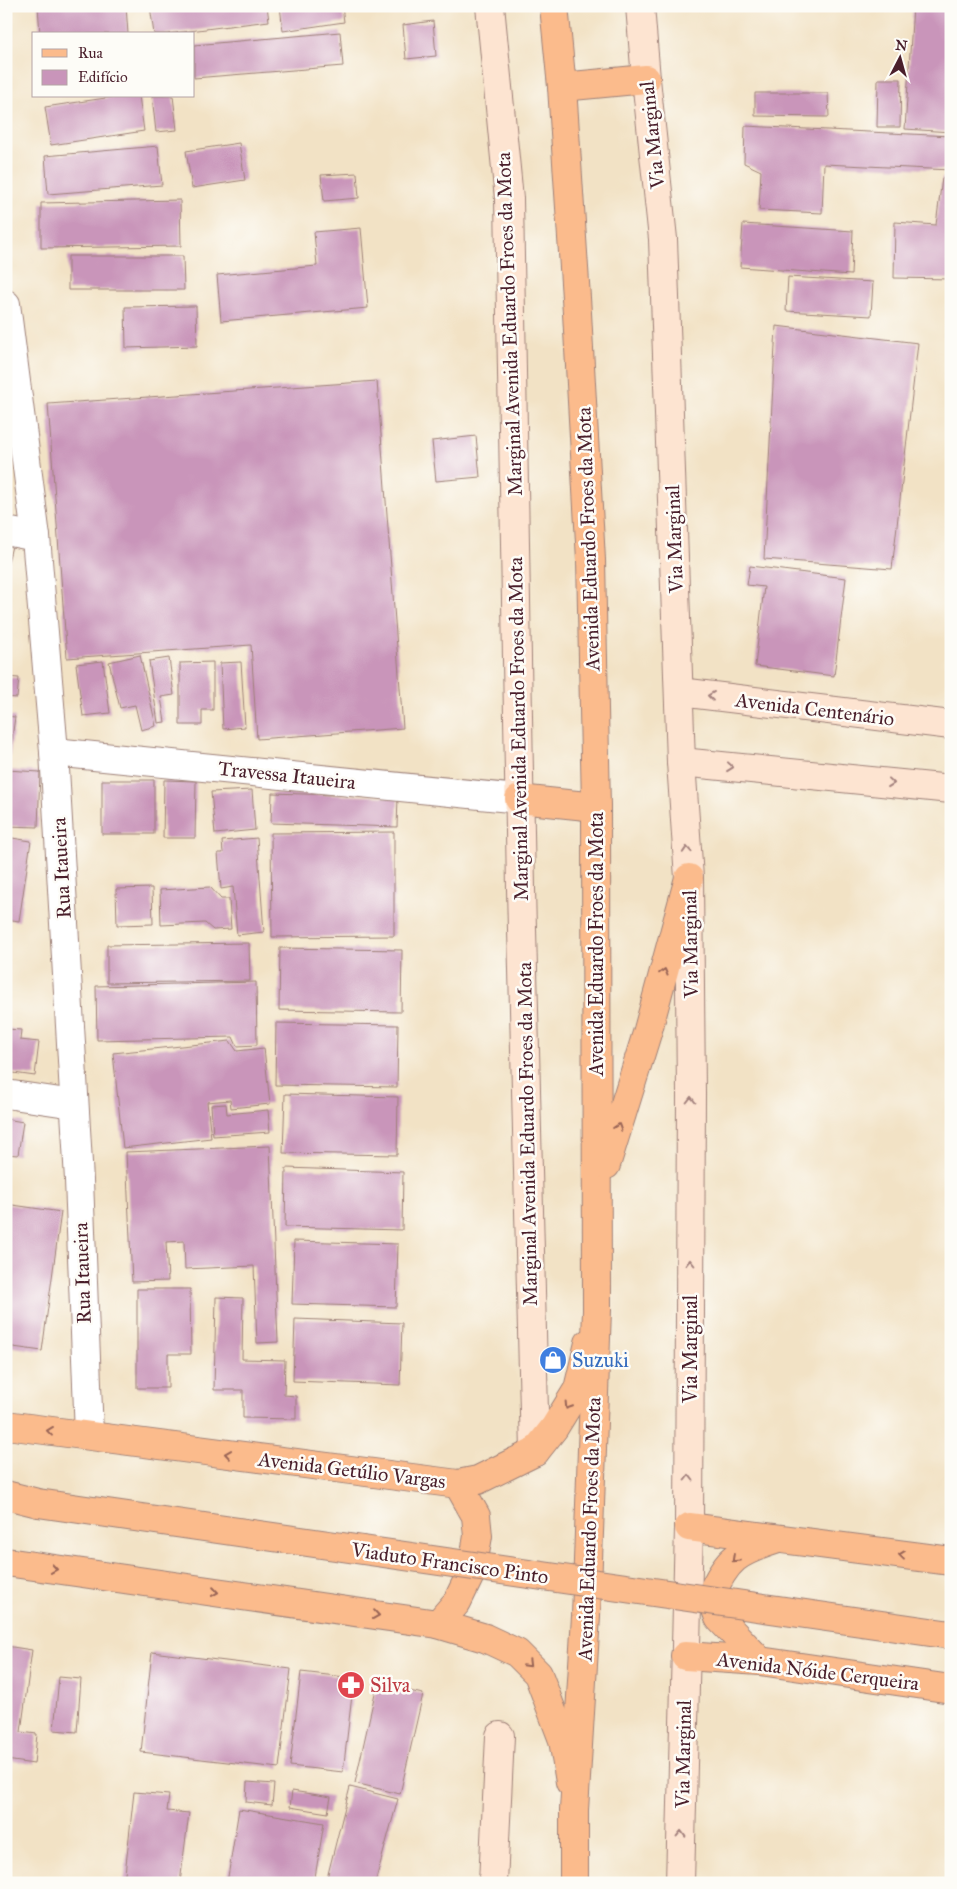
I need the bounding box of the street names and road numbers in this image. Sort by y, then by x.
street label: Via Marginal [634,79,671,191]
street label: Marginal Avenida Eduardo Froes da Mota [491,151,528,496]
street label: Avenida Eduardo Froes da Mota [571,406,605,672]
street label: Via Marginal [660,484,689,594]
street label: Marginal Avenida Eduardo Froes da Mota [503,556,534,901]
street label: Avenida Centenário [733,687,896,731]
street label: Travessa Itaueira [217,756,357,794]
street label: Avenida Eduardo Froes da Mota [584,811,608,1077]
street label: Rua Itaueira [46,816,76,919]
street label: Via Marginal [677,889,704,999]
street label: Marginal Avenida Eduardo Froes da Mota [512,961,543,1306]
street label: Rua Itaueira [68,1221,96,1324]
street label: Via Marginal [678,1294,703,1404]
street label: Avenida Eduardo Froes da Mota [572,1396,606,1662]
street label: Avenida Getúlio Vargas [256,1446,447,1494]
street label: Viaduto Francisco Pinto [349,1537,550,1589]
street label: Avenida Nóide Cerqueira [714,1647,921,1696]
street label: Via Marginal [670,1699,697,1809]

